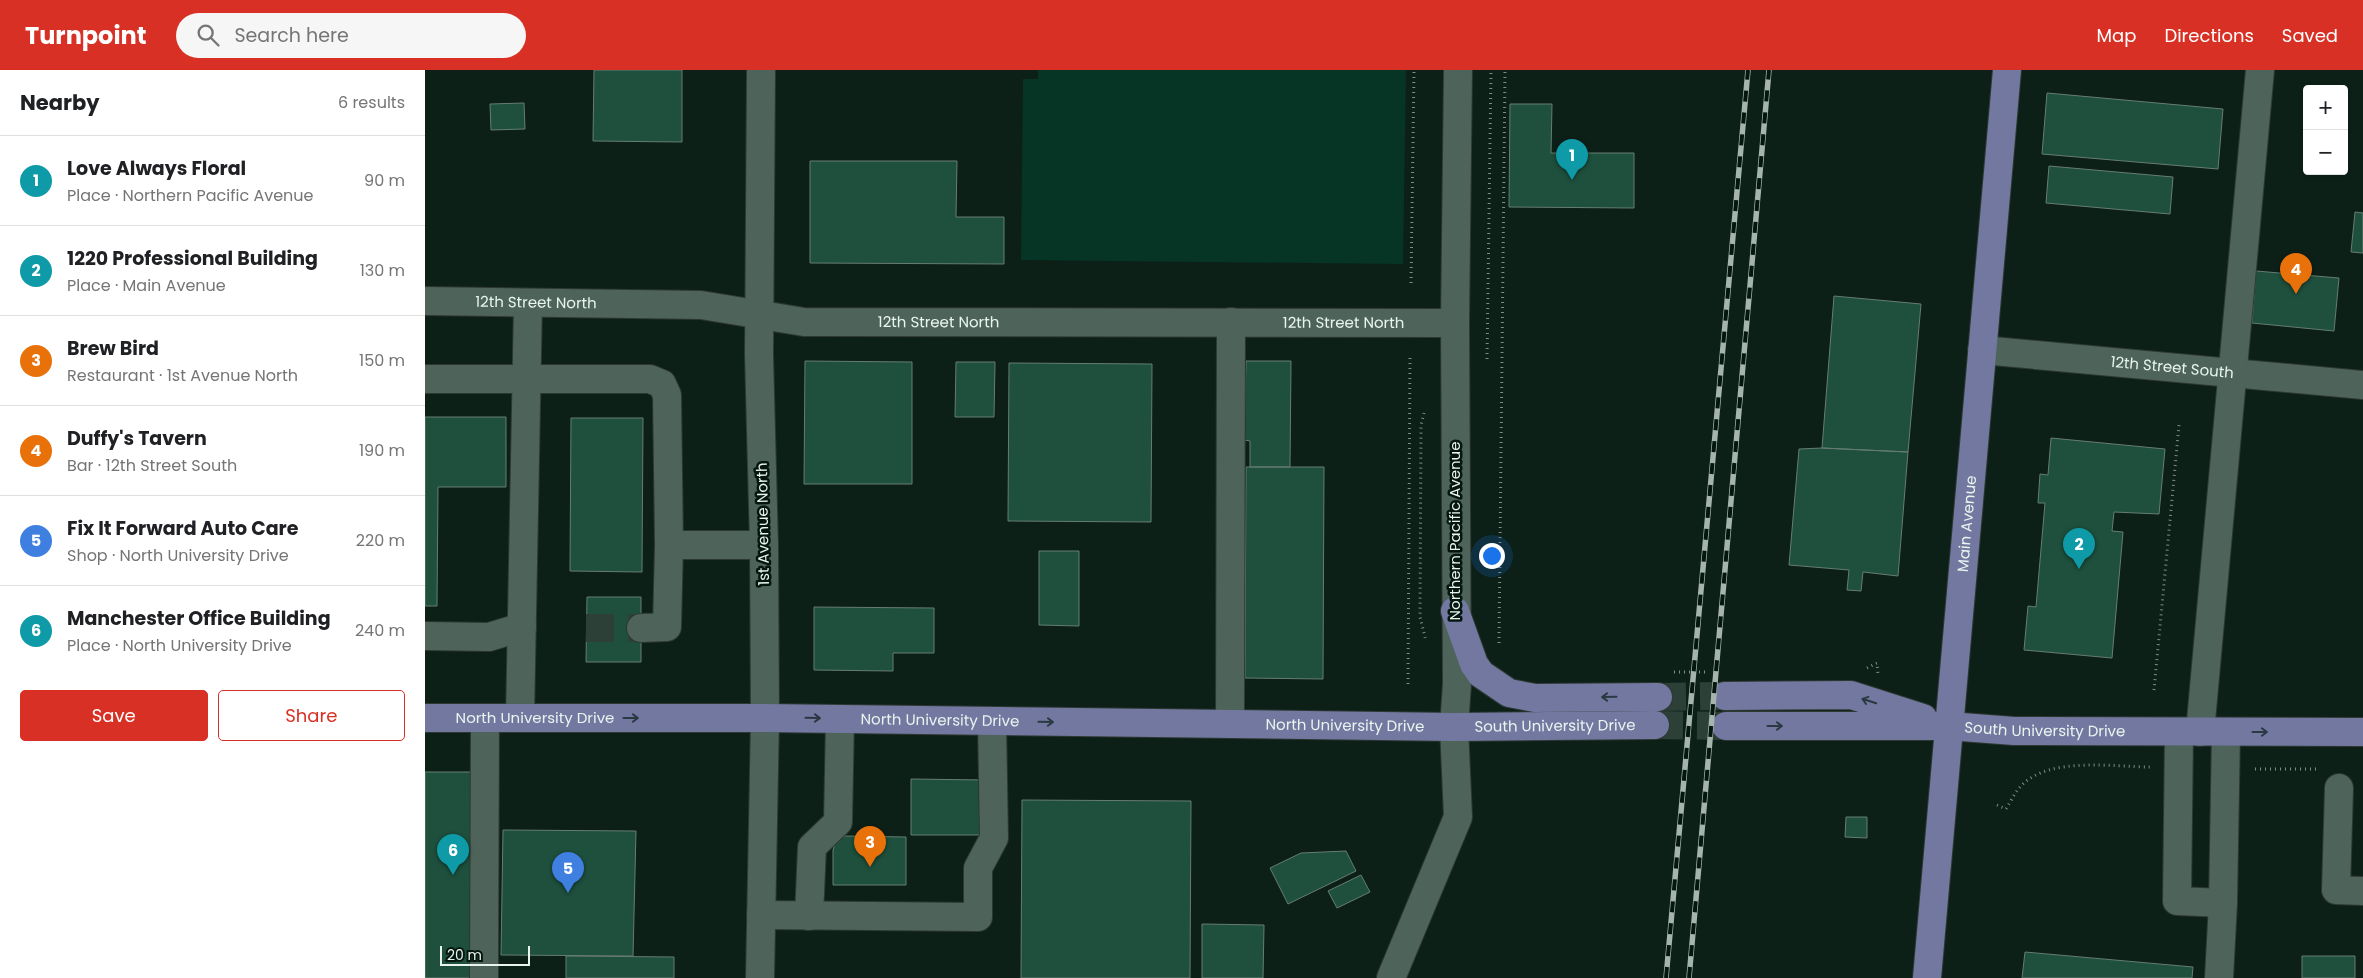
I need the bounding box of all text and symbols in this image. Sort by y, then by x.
search box [176,13,526,58]
text: Turnpoint [25,19,146,52]
icon: search [194,21,222,49]
text: Search here [234,22,349,49]
text: Map [2097,23,2136,48]
text: Directions [2164,23,2254,48]
text: Saved [2282,23,2338,48]
map controls [2303,85,2348,175]
button: + [2303,85,2348,130]
text: Nearby [20,88,100,117]
text: 6 results [338,91,405,114]
button: − [2303,130,2348,175]
pin: 1 [1556,139,1588,180]
text: Love Always Floral [67,155,246,182]
text: 1 [33,169,39,192]
text: 90 m [364,169,405,192]
text: Place · Northern Pacific Avenue [67,184,314,207]
text: 1220 Professional Building [67,245,318,272]
pin: 4 [2280,253,2312,294]
text: 2 [31,259,41,282]
text: 130 m [360,259,405,282]
text: Place · Main Avenue [67,274,226,297]
street label: 12th Street North [475,291,597,313]
street label: 12th Street North [878,311,999,332]
street label: 12th Street North [1283,312,1404,333]
text: Brew Bird [67,335,159,362]
text: 3 [31,349,41,372]
text: 150 m [359,349,405,372]
street label: 12th Street South [2110,351,2235,383]
text: Restaurant · 1st Avenue North [67,364,298,387]
text: Duffy's Tavern [67,425,207,452]
text: 4 [31,439,41,462]
text: 190 m [359,439,405,462]
street label: Northern Pacific Avenue [1444,442,1465,620]
text: Bar · 12th Street South [67,454,237,477]
street label: 1st Avenue North [751,462,774,586]
street label: Main Avenue [1952,475,1981,573]
text: Fix It Forward Auto Care [67,515,298,542]
pin: 2 [2063,528,2095,569]
text: 5 [31,529,41,552]
text: 220 m [356,529,405,552]
your location [1479,543,1505,569]
text: Shop · North University Drive [67,544,289,567]
text: Manchester Office Building [67,605,331,632]
text: 6 [31,619,41,642]
text: 240 m [355,619,405,642]
text: Place · North University Drive [67,634,292,657]
button: Save [20,690,208,741]
button: Share [218,690,405,741]
one-way arrow [1602,692,1618,702]
one-way arrow [1861,695,1877,705]
street label: North University Drive [456,707,614,728]
street label: North University Drive [860,708,1020,731]
one-way arrow [622,713,639,723]
one-way arrow [805,714,821,723]
street label: North University Drive [1265,714,1424,737]
street label: South University Drive [1474,714,1636,737]
street label: South University Drive [1964,716,2125,741]
one-way arrow [1038,717,1054,726]
one-way arrow [1766,721,1783,731]
one-way arrow [2252,727,2268,737]
pin: 3 [854,826,886,867]
pin: 6 [437,834,469,875]
pin: 5 [552,852,584,893]
scale bar [440,943,530,966]
text: 20 m [447,945,482,965]

